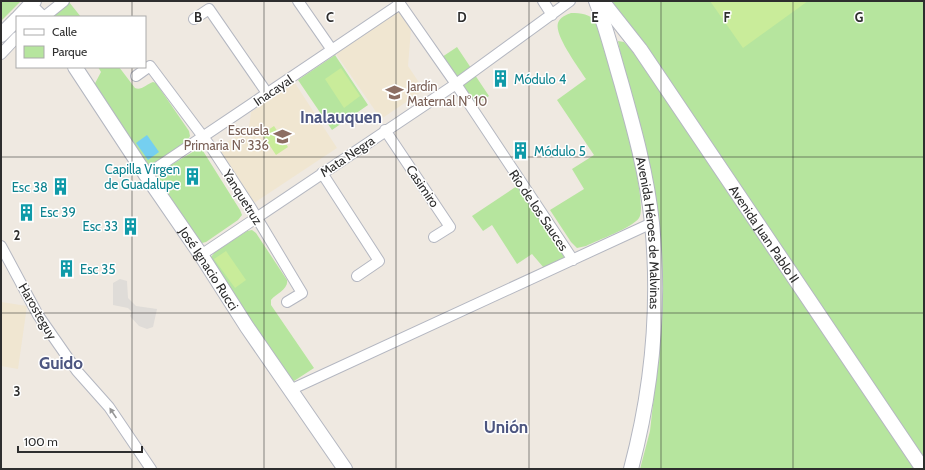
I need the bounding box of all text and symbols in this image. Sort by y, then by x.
text: B [194,9,202,25]
text: C [326,9,334,25]
text: D [457,9,467,25]
text: E [591,9,599,25]
text: F [724,9,731,25]
text: G [855,9,864,25]
legend [16,16,146,68]
text: Calle [52,24,77,39]
text: Parque [52,44,87,59]
building icon: Módulo 4 [491,69,511,89]
street label: Inacayal [250,71,296,109]
place label: Módulo 4 [514,71,567,87]
place label: Jardín Maternal N° 10 [406,78,487,109]
school or university icon: Jardín Maternal N° 10 [384,83,404,103]
district label: Inalauquen [300,107,382,127]
place label: Escuela Primaria N° 336 [184,122,270,153]
school or university icon: Escuela Primaria N° 336 [272,127,292,147]
street label: Mata Negra [317,131,378,180]
building icon: Módulo 5 [511,141,531,161]
place label: Módulo 5 [534,143,586,159]
street label: Avenida Héroes de Malvinas [633,155,663,310]
place label: Capilla Virgen de Guadalupe [104,161,180,192]
street label: Casimiro [403,162,443,210]
building icon: Capilla Virgen de Guadalupe [183,166,203,186]
street label: Yanquetruz [219,166,266,228]
street label: Río de los Sauces [506,166,572,254]
building icon: Esc 38 [51,177,71,197]
place label: Esc 38 [12,179,48,195]
street label: Avenida Juan Pablo II [726,182,803,285]
building icon: Esc 39 [17,202,37,222]
place label: Esc 39 [40,204,76,220]
building icon: Esc 33 [121,216,141,236]
place label: Esc 33 [83,218,118,234]
street label: José Ignacio Rucci [175,223,242,313]
text: 2 [14,227,21,243]
building icon: Esc 35 [57,259,77,279]
place label: Esc 35 [80,261,115,277]
street label: Harosteguy [15,280,61,342]
district label: Guido [39,353,83,373]
text: 3 [13,383,21,399]
one-way arrow [110,408,117,419]
district label: Unión [484,417,528,437]
scale bar [18,428,142,454]
text: 100 m [24,434,58,449]

